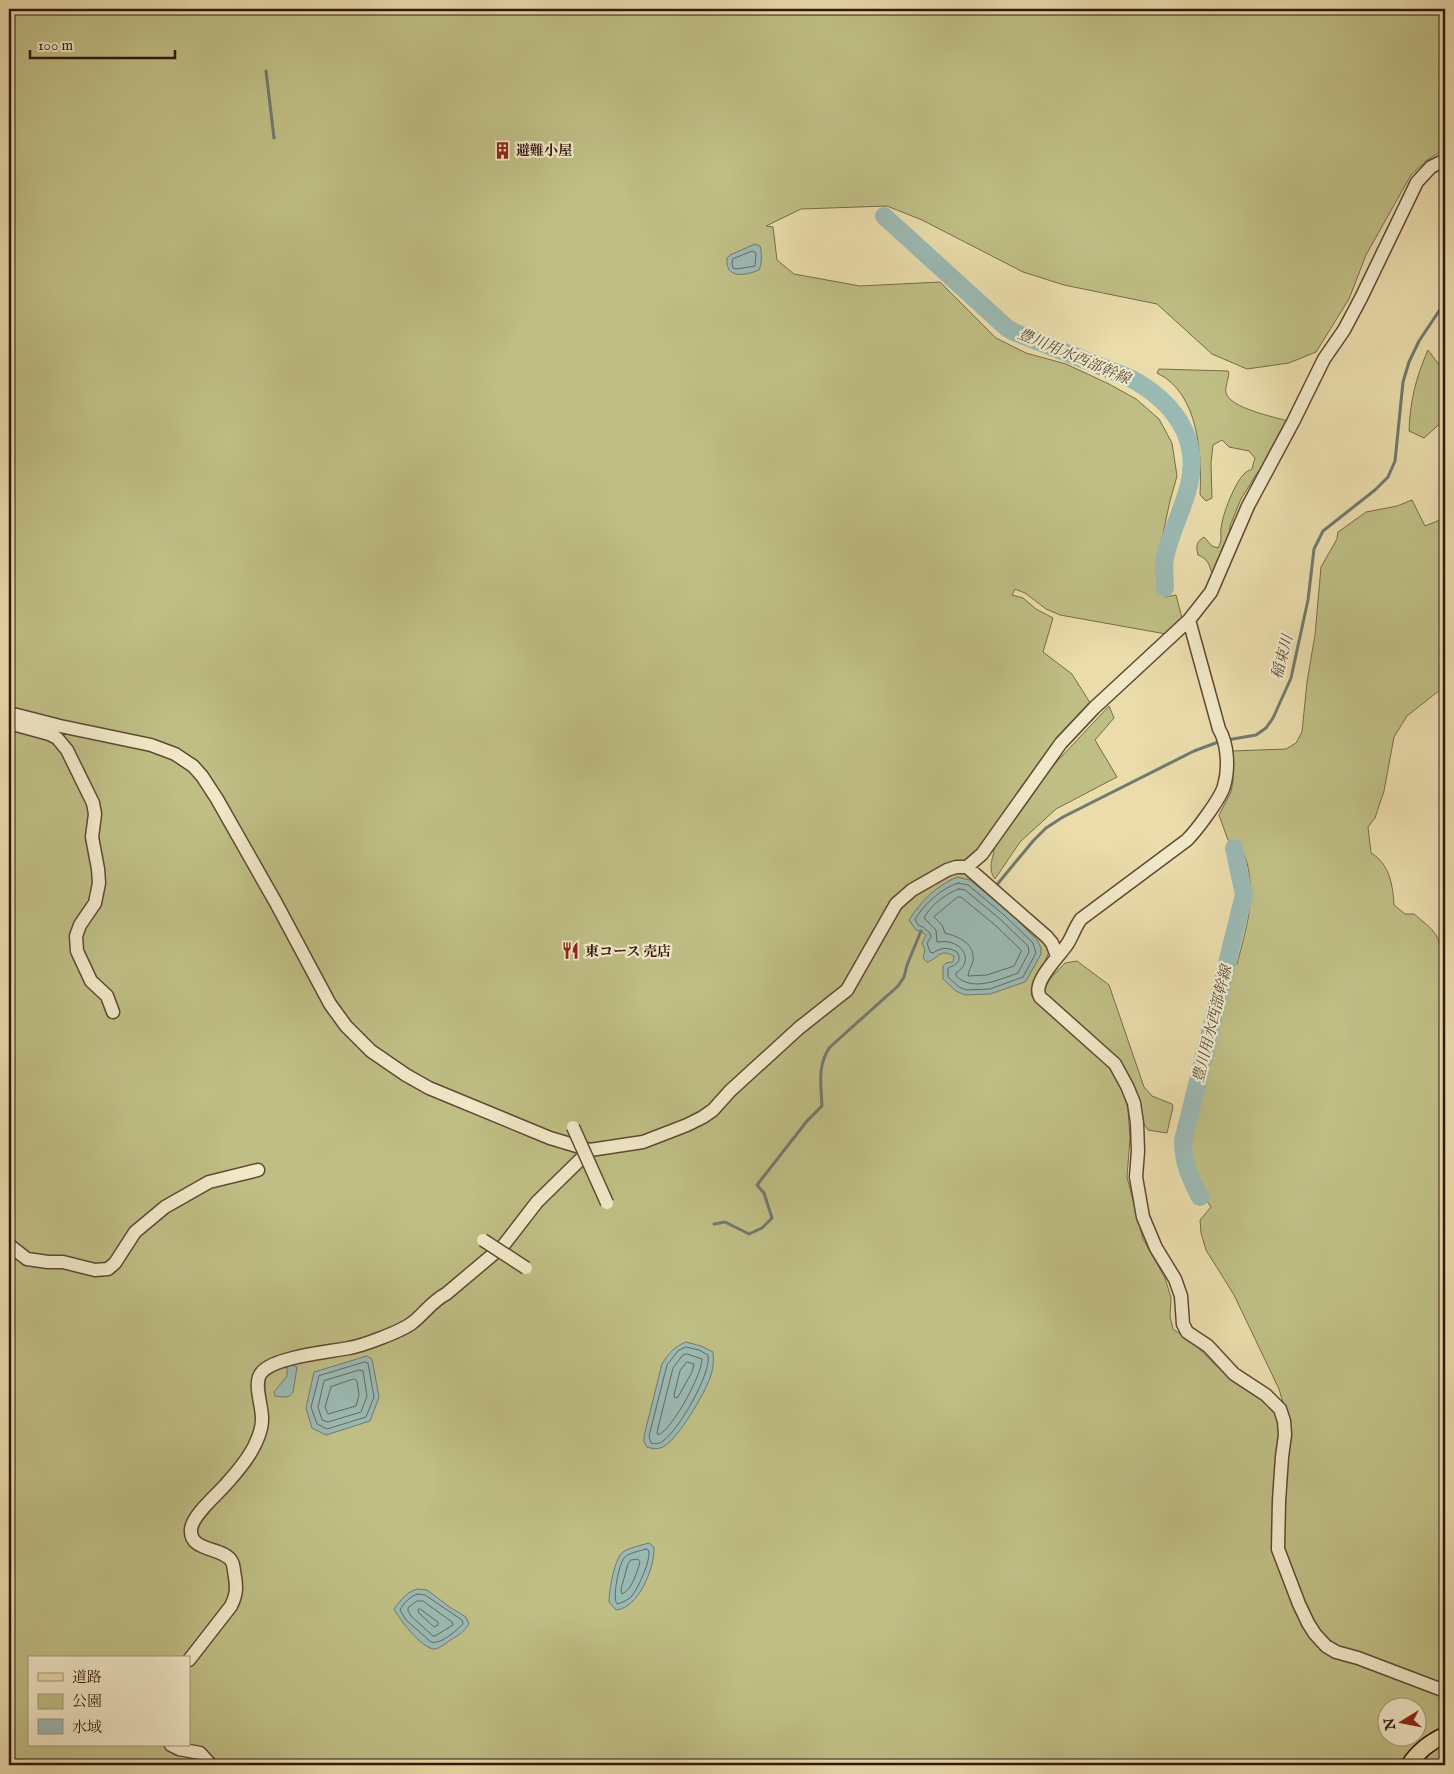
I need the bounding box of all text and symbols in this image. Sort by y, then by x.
scale bar [30,28,175,60]
text: 100 m [38,36,74,55]
building icon: 避難小屋 [492,140,512,160]
place label: 避難小屋 [516,142,572,160]
water label: 豊川用水西部幹線 [1015,324,1135,389]
water label: 稲束川 [1267,631,1298,681]
restaurant icon: 東コース 売店 [561,941,581,961]
place label: 東コース 売店 [585,943,671,961]
water label: 豊川用水西部幹線 [1189,962,1237,1085]
legend [28,1656,190,1746]
text: 道路 [72,1668,102,1687]
text: 公園 [72,1692,102,1711]
north arrow [1376,1696,1426,1746]
text: N [1380,1717,1400,1733]
text: 水域 [72,1718,102,1737]

